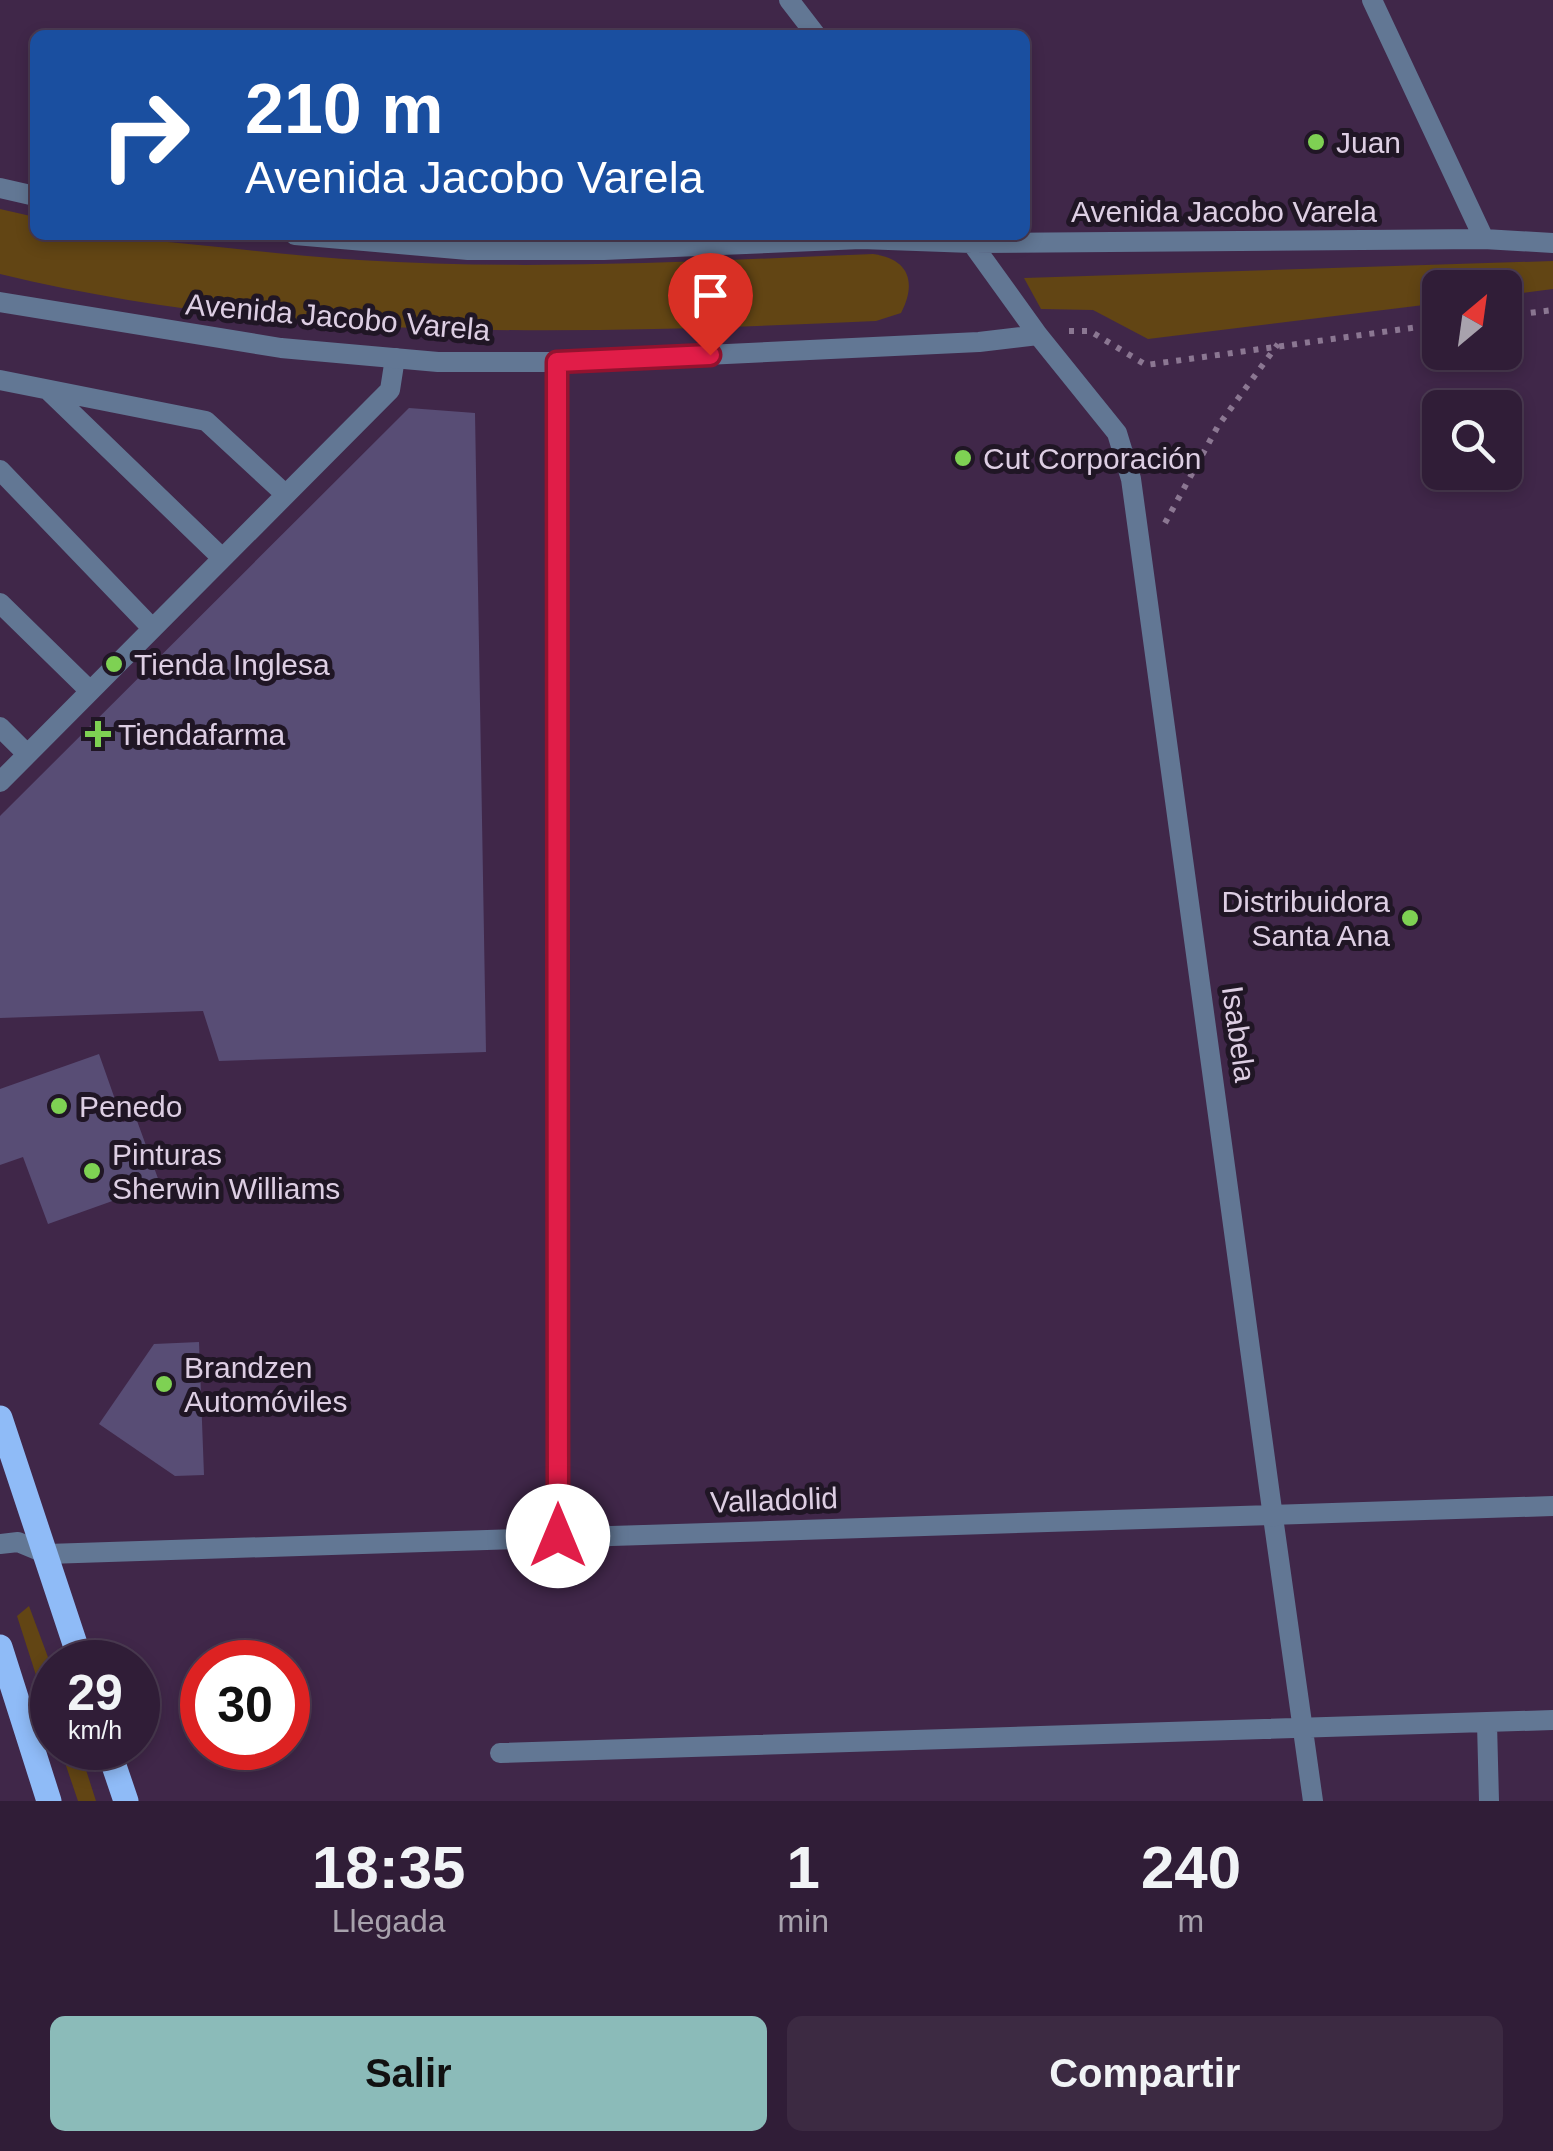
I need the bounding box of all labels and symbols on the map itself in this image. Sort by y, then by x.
place label: Juan [1336,126,1401,159]
marker: Juan [1305,131,1327,153]
street label: Avenida Jacobo Varela [1071,195,1377,228]
pin [668,253,753,356]
north arrow [1422,270,1522,370]
street label: Avenida Jacobo Varela [184,287,492,347]
place label: Cut Corporación [983,442,1201,475]
marker: Cut Corporación [952,447,974,469]
place label: Tienda Inglesa [134,648,330,681]
marker: Tienda Inglesa [103,653,125,675]
place label: Tiendafarma [118,718,286,751]
marker: Tiendafarma [87,723,109,745]
place label: Distribuidora Santa Ana [1222,885,1390,952]
marker: Distribuidora Santa Ana [1399,907,1421,929]
street label: Isabela [1216,984,1262,1085]
place label: Penedo [79,1090,182,1123]
marker: Penedo [48,1095,70,1117]
place label: Pinturas Sherwin Williams [112,1138,340,1205]
marker: Pinturas Sherwin Williams [81,1160,103,1182]
place label: Brandzen Automóviles [184,1351,347,1418]
marker: Brandzen Automóviles [153,1373,175,1395]
street label: Valladolid [710,1481,838,1519]
position arrow [506,1484,610,1588]
speed limit sign: 30 [180,1640,310,1770]

